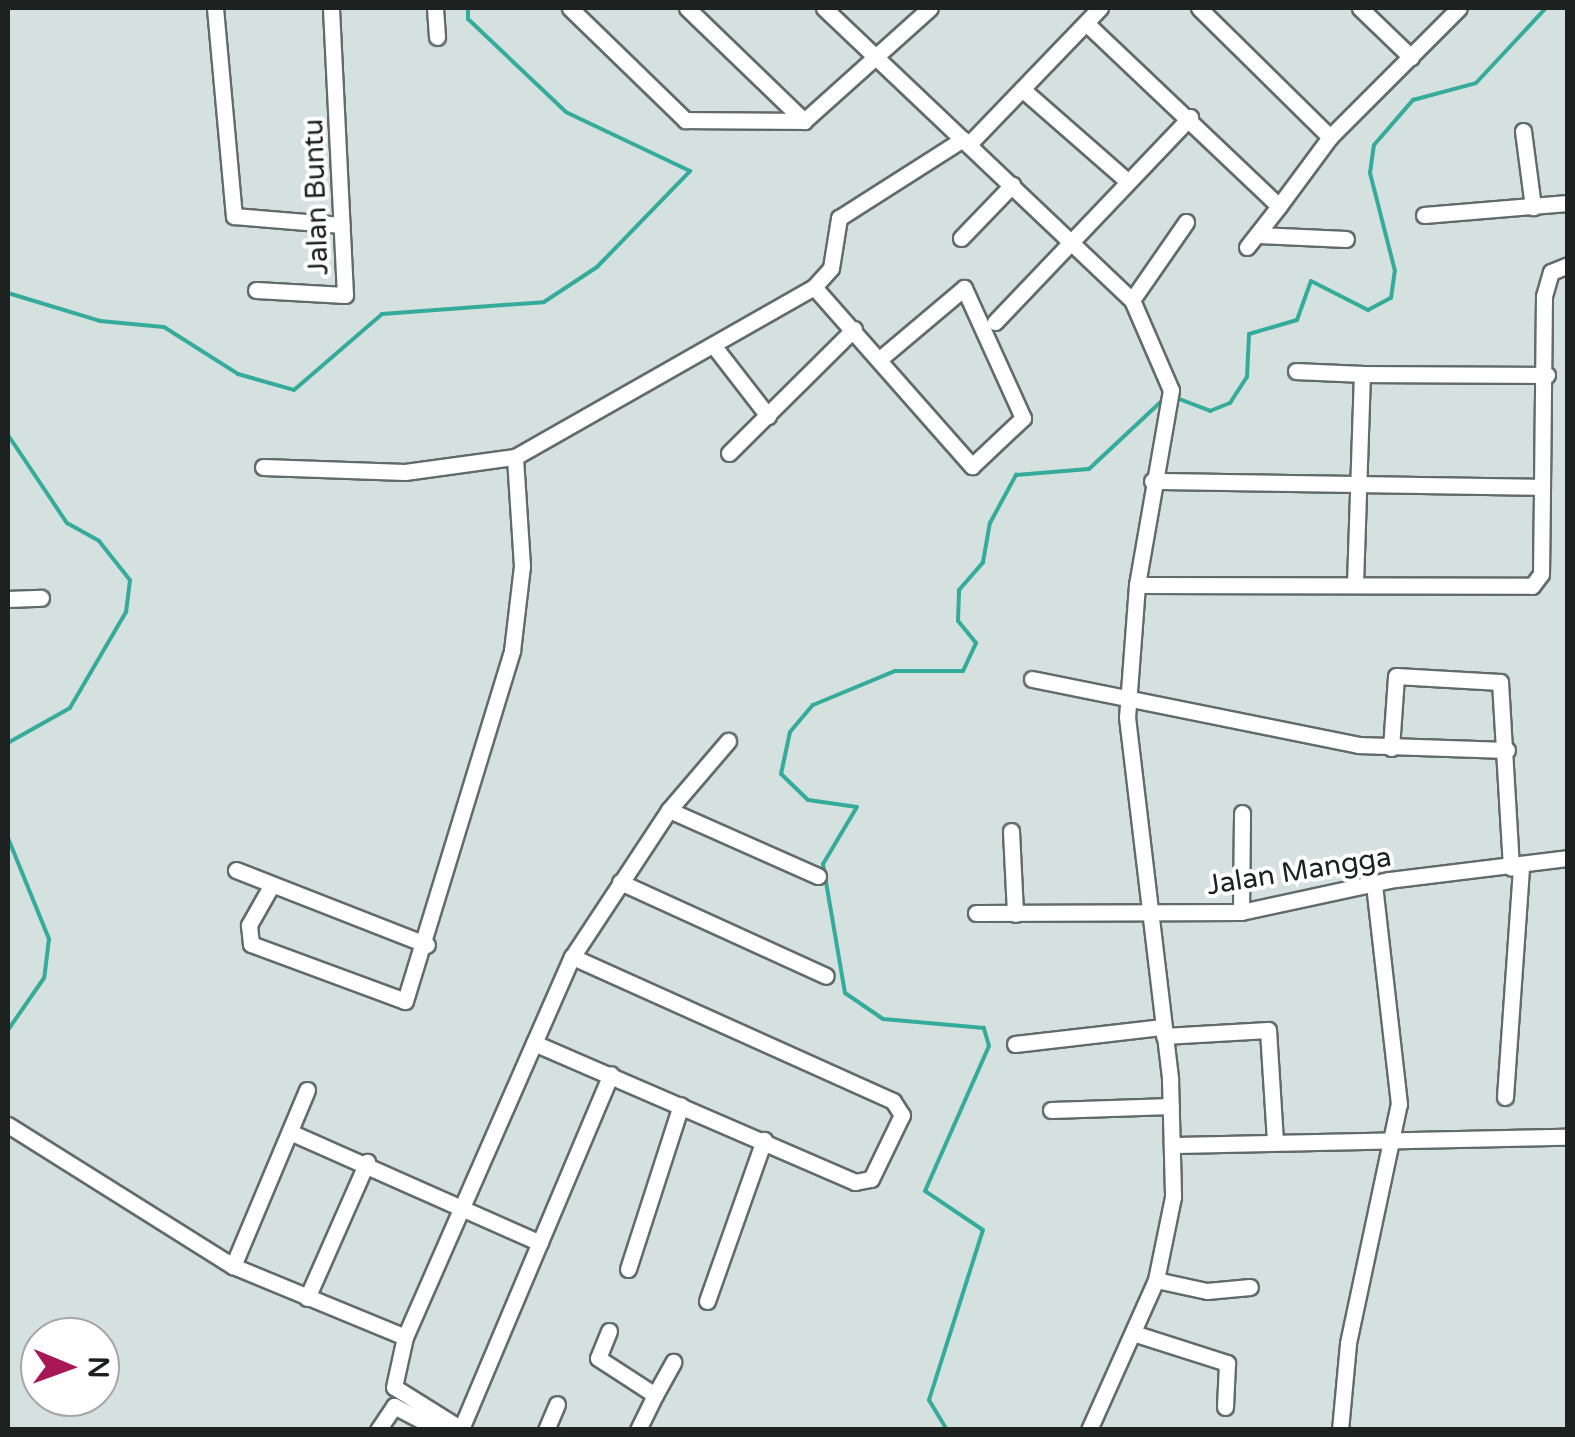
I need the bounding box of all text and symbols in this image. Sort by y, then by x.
street label: Jalan Buntu [296,118,336,276]
street label: Jalan Mangga [1204,840,1394,902]
north arrow [20,1317,120,1417]
text: N [81,1356,115,1379]

